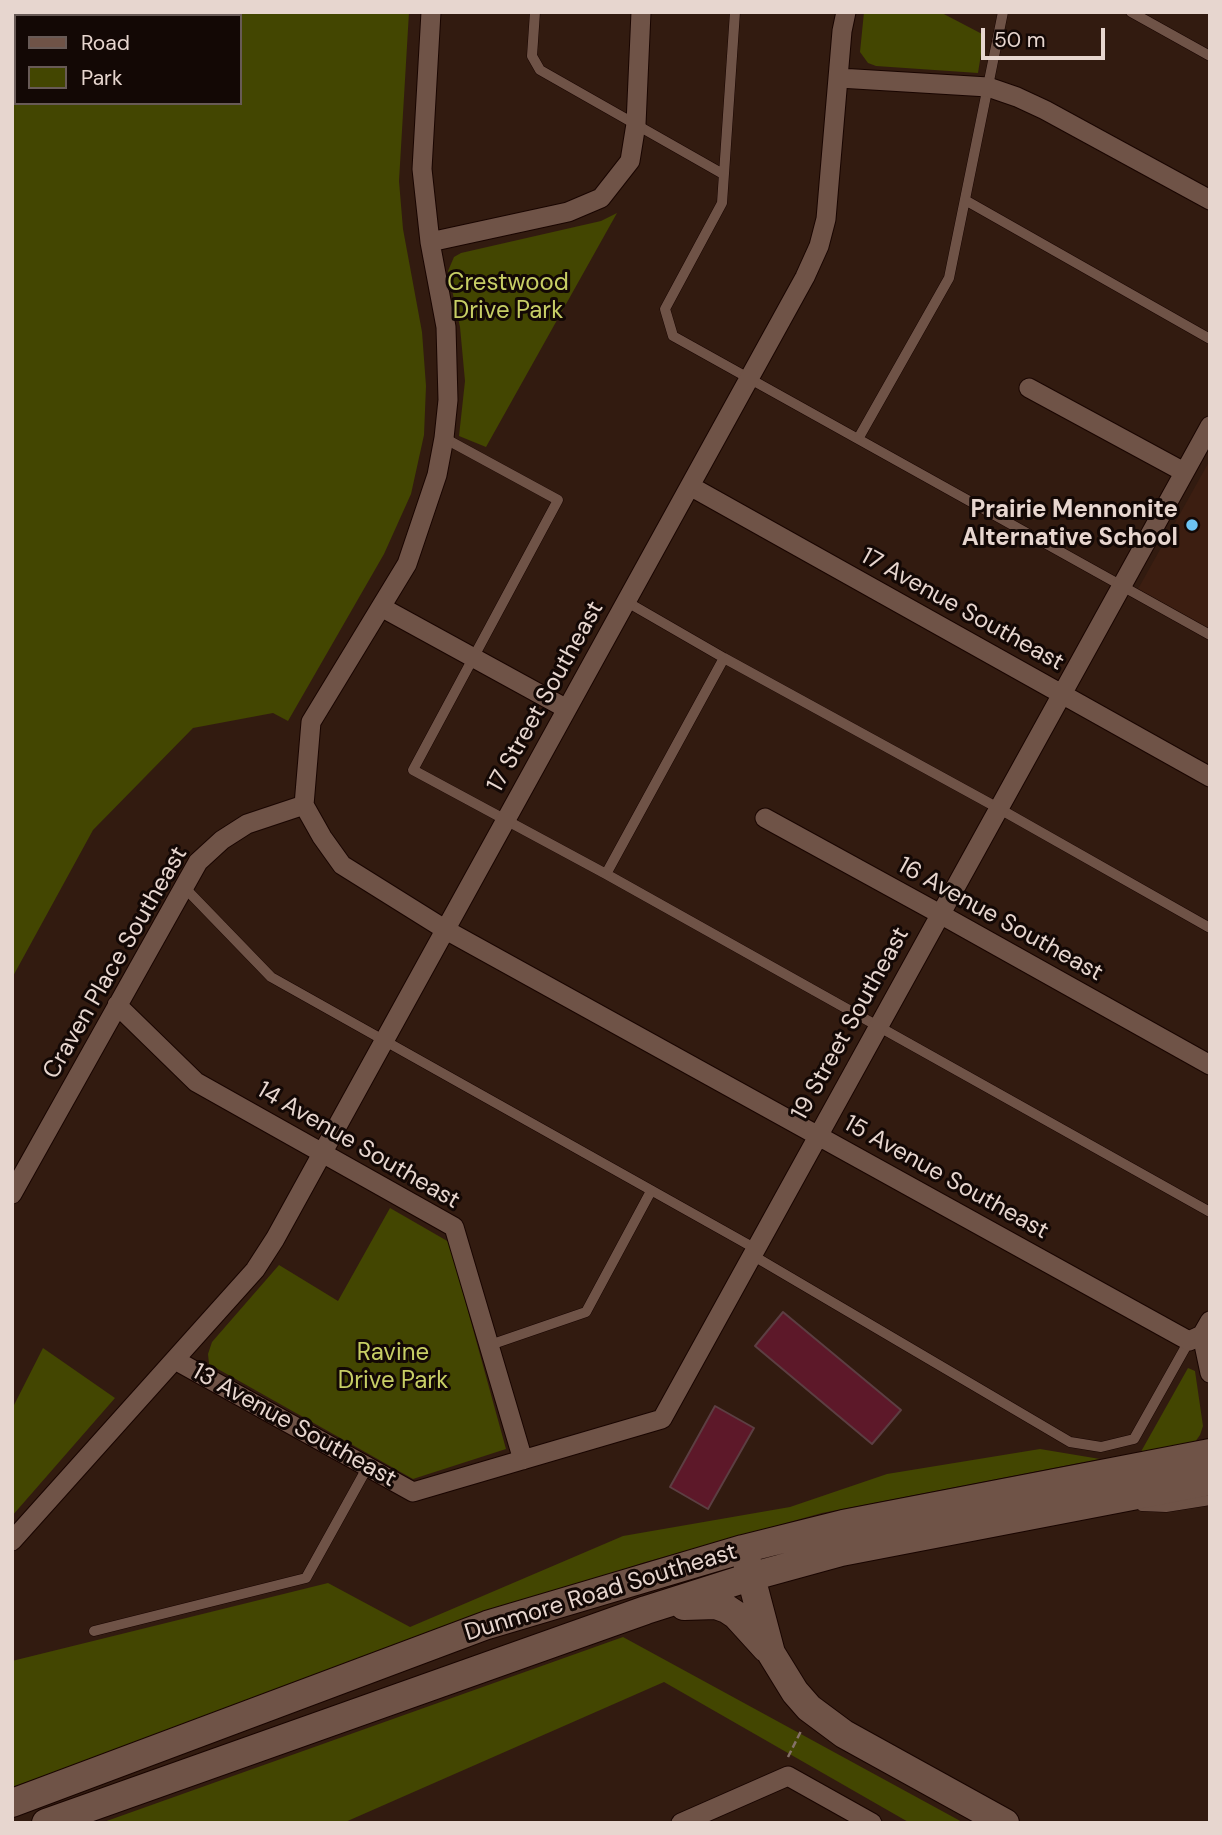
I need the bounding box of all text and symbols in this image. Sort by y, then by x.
legend [14,14,242,105]
scale bar [984,14,1108,58]
text: 50 m [994,26,1045,54]
text: Road [81,29,130,57]
text: Park [81,64,122,92]
park label: Crestwood Drive Park [447,270,569,326]
place label: Prairie Mennonite Alternative School [962,497,1178,553]
marker: Prairie Mennonite Alternative School [1184,517,1200,533]
street label: 17 Avenue Southeast [856,542,1068,678]
street label: 17 Street Southeast [482,597,610,797]
street label: Craven Place Southeast [38,842,194,1084]
street label: 16 Avenue Southeast [893,852,1107,988]
street label: 19 Street Southeast [786,923,916,1125]
street label: 14 Avenue Southeast [252,1076,464,1216]
street label: 15 Avenue Southeast [839,1110,1053,1246]
park label: Ravine Drive Park [338,1340,448,1396]
street label: 13 Avenue Southeast [187,1358,401,1494]
street label: Dunmore Road Southeast [461,1538,741,1648]

